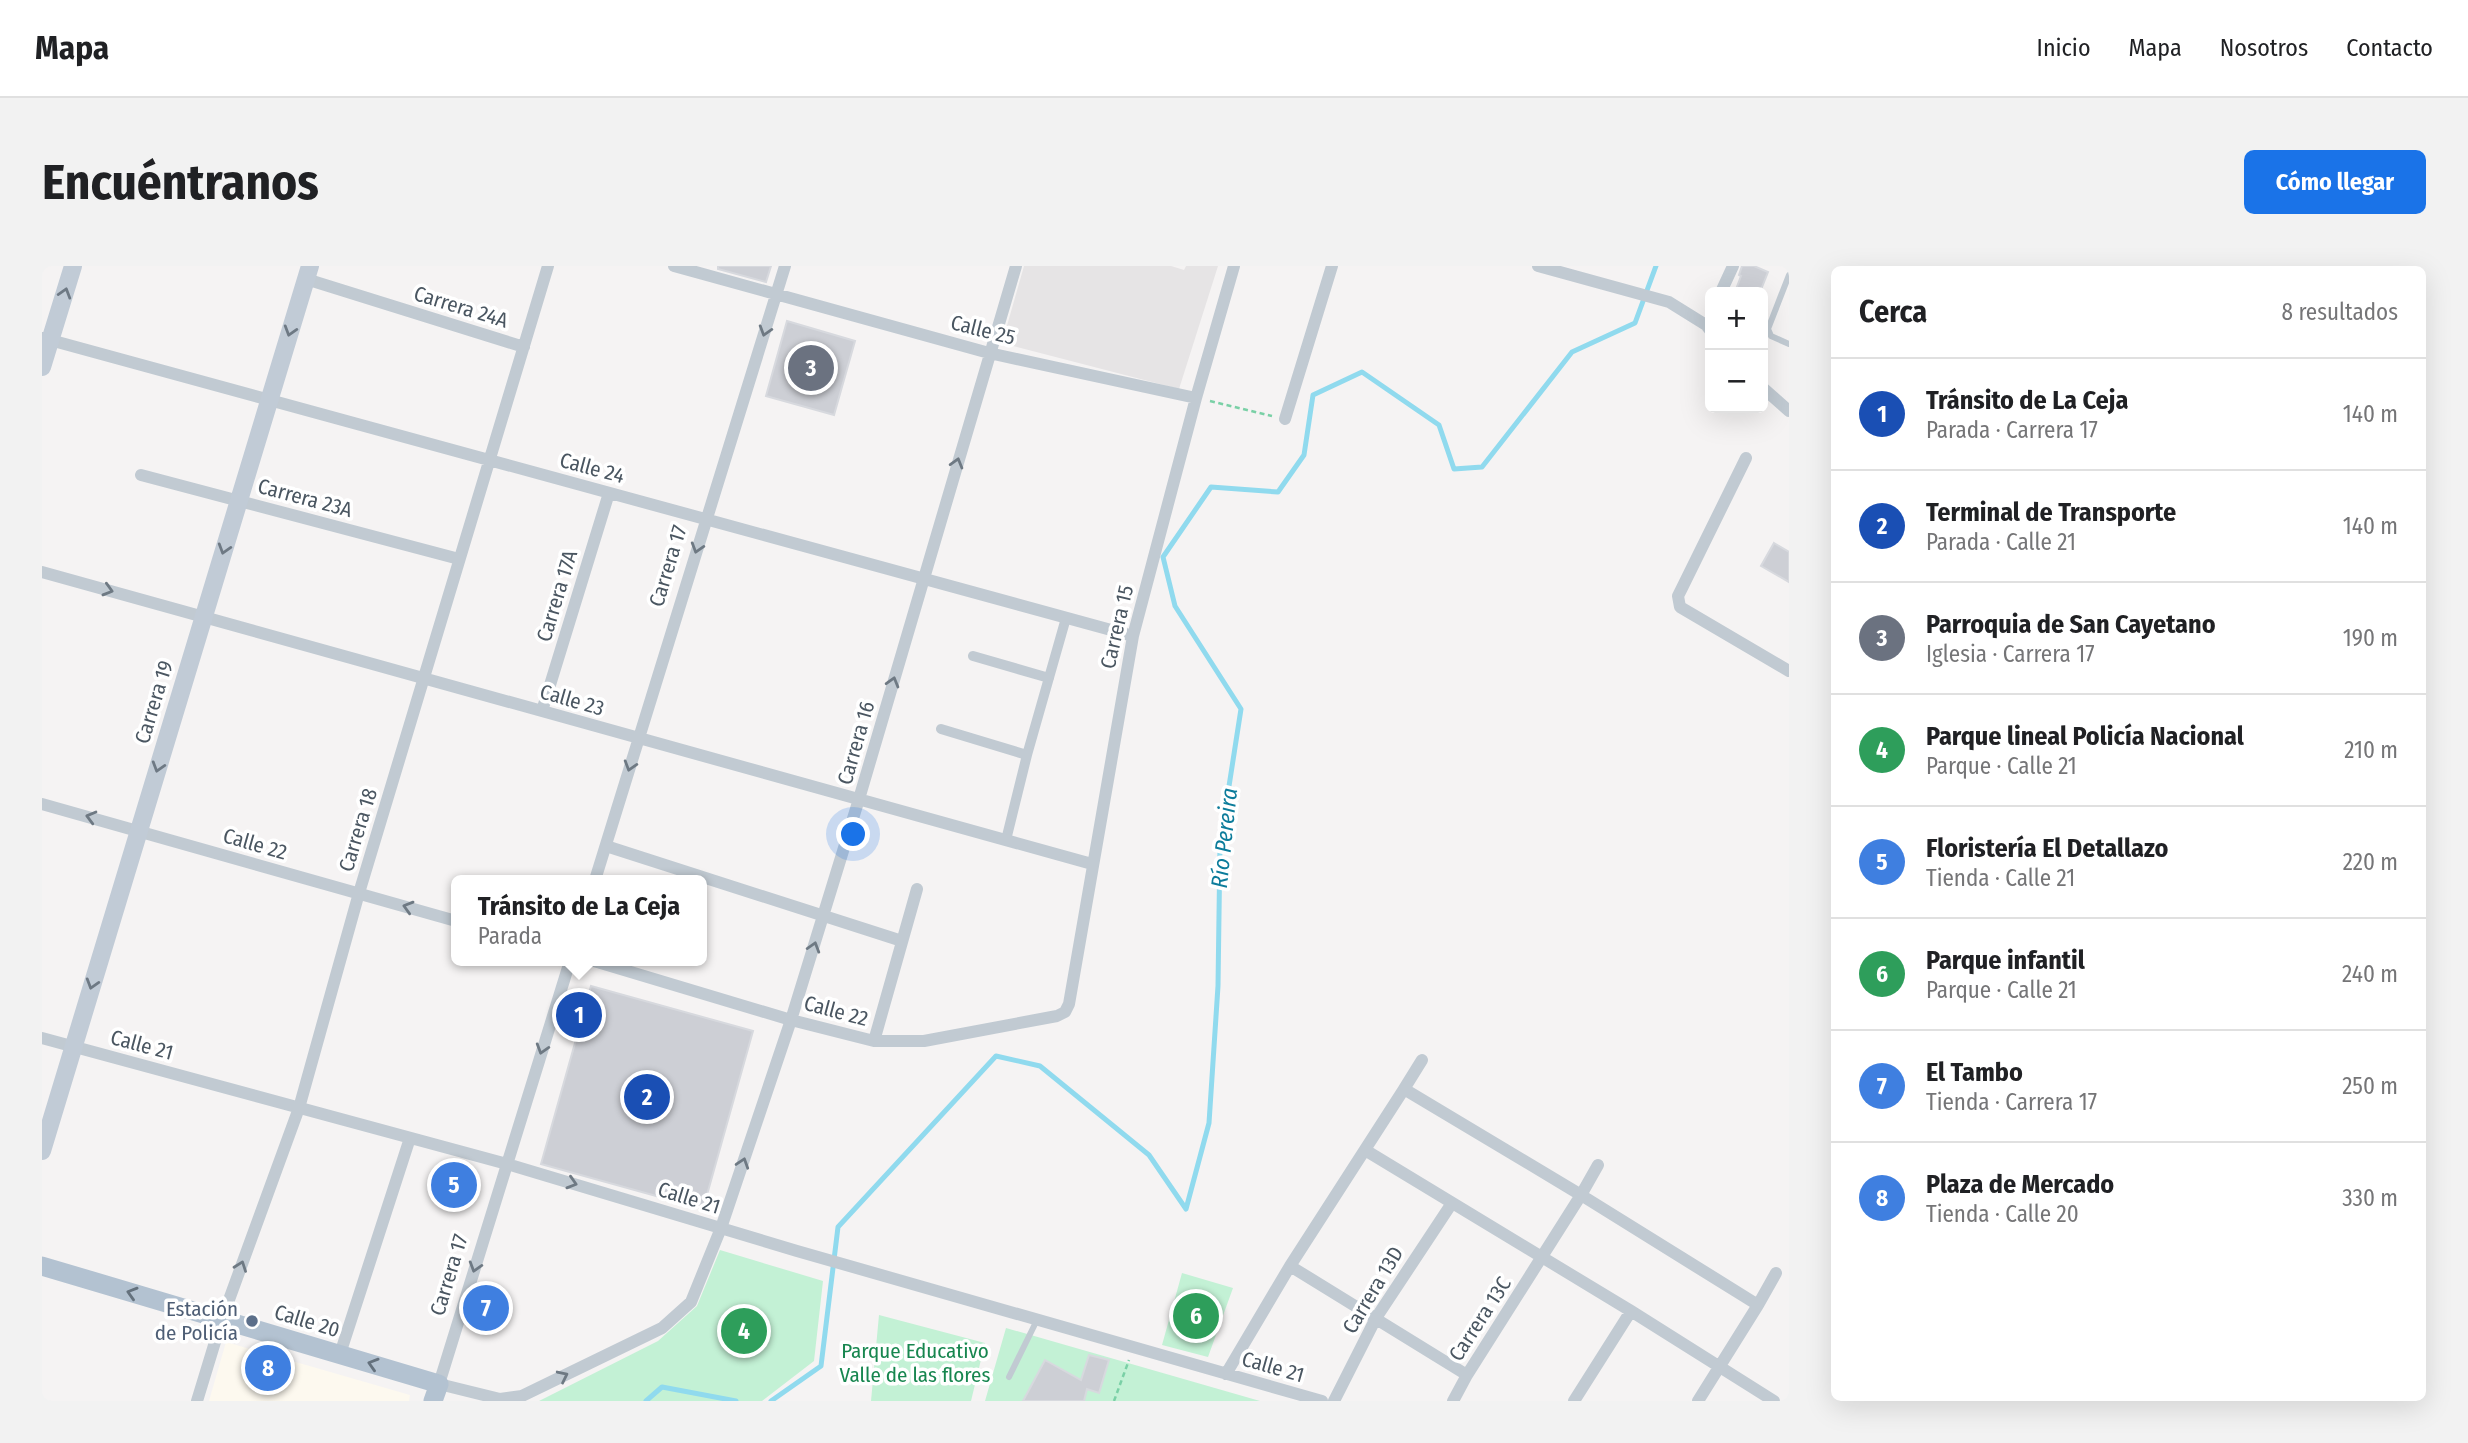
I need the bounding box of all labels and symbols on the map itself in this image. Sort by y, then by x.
street label: Carrera 24A [411,280,511,334]
one-way arrow [56,287,71,299]
street label: Calle 25 [948,309,1018,351]
one-way arrow [759,324,773,337]
one-way arrow [284,325,299,337]
pin: 3 [788,342,834,394]
street label: Calle 24 [557,447,627,489]
one-way arrow [948,458,963,470]
street label: Carrera 23A [255,473,355,523]
street label: Carrera 17 [643,522,693,610]
one-way arrow [691,542,706,554]
one-way arrow [218,543,233,555]
street label: Carrera 17A [531,547,583,645]
one-way arrow [102,582,114,597]
street label: Carrera 15 [1095,583,1139,671]
street label: Carrera 19 [129,657,179,747]
one-way arrow [885,676,900,688]
street label: Calle 23 [537,678,607,722]
street label: Carrera 16 [832,698,880,788]
one-way arrow [152,760,167,772]
one-way arrow [624,760,639,772]
street label: Carrera 18 [333,785,383,875]
water label: Río Pereira [1205,786,1243,890]
one-way arrow [85,811,97,826]
your location [836,817,870,851]
street label: Calle 22 [220,822,290,866]
one-way arrow [402,901,414,916]
one-way arrow [805,941,820,953]
one-way arrow [86,978,101,990]
pin: 1 [556,989,602,1041]
street label: Calle 22 [801,990,871,1032]
street label: Calle 21 [108,1024,176,1066]
one-way arrow [536,1043,551,1055]
pin: 2 [624,1071,670,1123]
one-way arrow [735,1157,749,1170]
pin: 5 [431,1159,477,1211]
one-way arrow [566,1175,578,1190]
street label: Calle 21 [655,1176,723,1220]
street label: Carrera 17 [424,1231,474,1319]
street label: Carrera 13D [1337,1242,1409,1338]
one-way arrow [469,1260,484,1272]
one-way arrow [233,1261,247,1273]
street label: Carrera 13C [1443,1272,1517,1366]
pin: 7 [463,1282,509,1334]
one-way arrow [126,1286,138,1301]
pin: 6 [1173,1290,1219,1342]
place label: Estación de Policía [155,1296,238,1346]
street label: Calle 20 [271,1299,343,1343]
pin: 4 [721,1305,767,1357]
marker: Estación de Policía [244,1313,260,1329]
park label: Parque Educativo Valle de las flores [840,1338,990,1388]
pin: 8 [245,1342,291,1394]
street label: Calle 21 [1239,1346,1307,1388]
one-way arrow [368,1358,380,1373]
one-way arrow [556,1370,568,1384]

